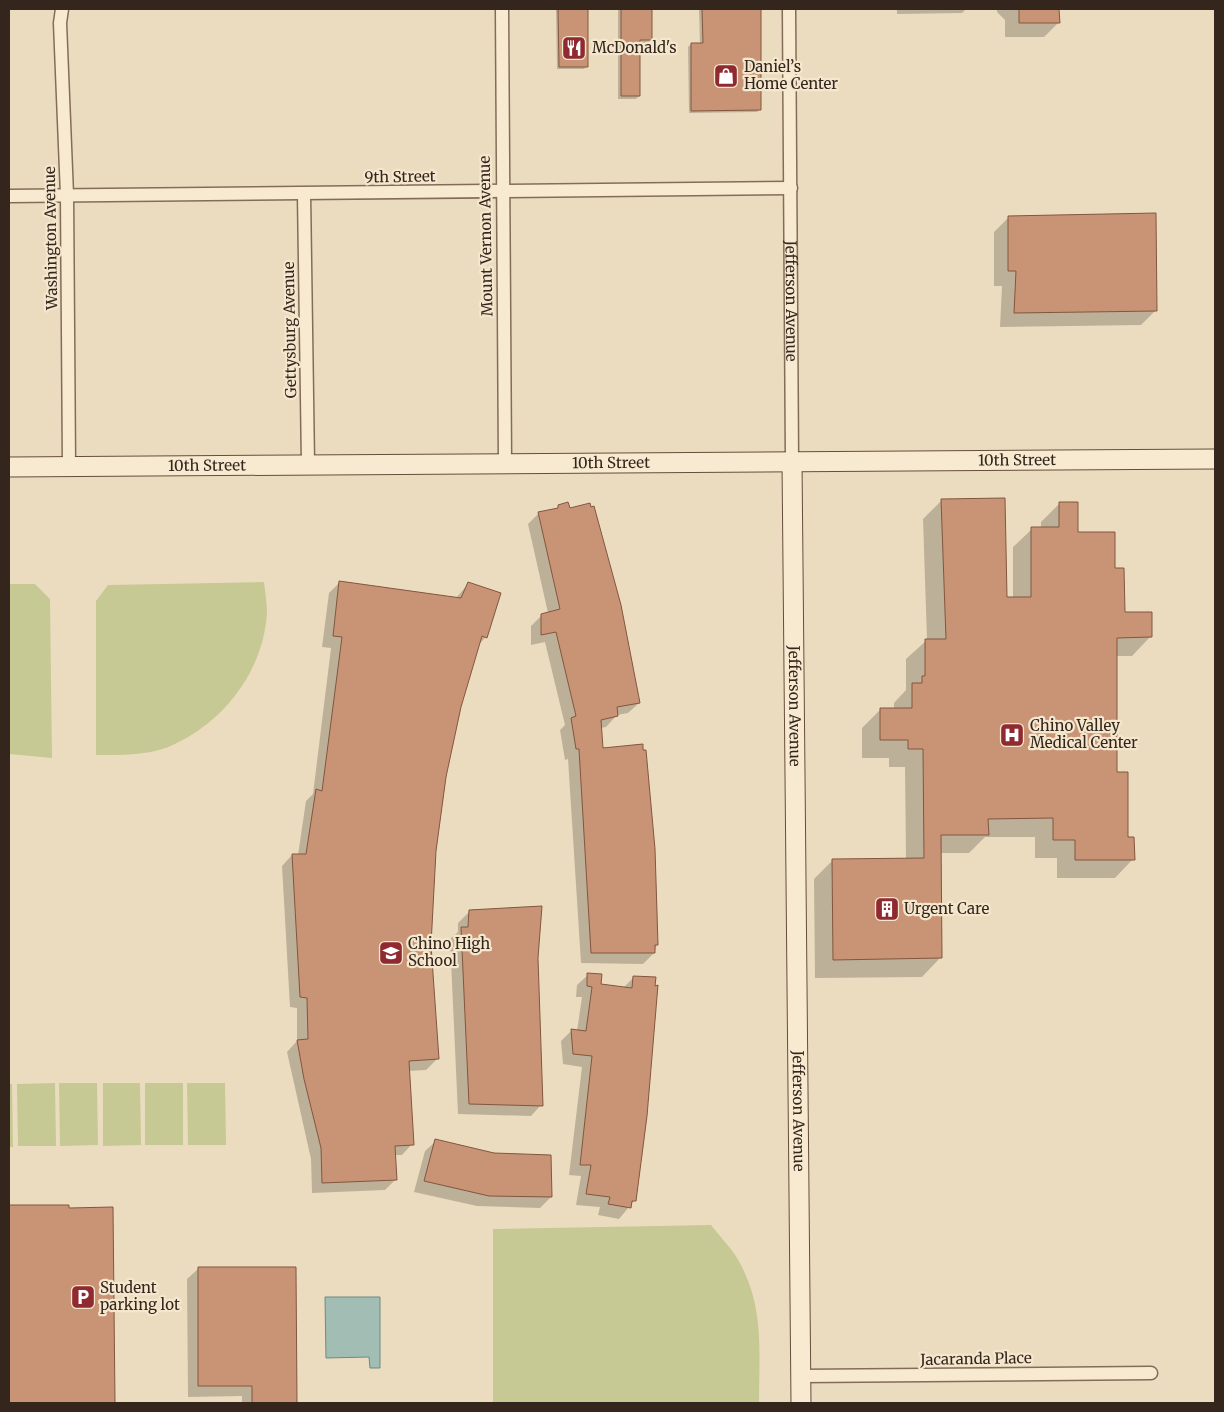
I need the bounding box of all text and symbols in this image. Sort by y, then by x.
restaurant icon: McDonald's [561,35,587,61]
place label: McDonald's [592,38,677,57]
place label: Daniel’s Home Center [744,57,838,93]
shop icon: Daniel’s Home Center [713,63,739,89]
street label: Mount Vernon Avenue [475,155,496,316]
street label: Washington Avenue [40,166,61,311]
street label: 9th Street [364,166,436,187]
street label: Jefferson Avenue [782,239,801,362]
street label: Gettysburg Avenue [279,261,300,399]
street label: 10th Street [978,450,1056,470]
street label: 10th Street [572,453,650,472]
street label: 10th Street [168,455,246,475]
street label: Jefferson Avenue [785,644,805,767]
place label: Chino Valley Medical Center [1030,716,1138,752]
hospital icon: Chino Valley Medical Center [999,722,1025,748]
building icon: Urgent Care [874,896,900,922]
place label: Urgent Care [904,899,989,918]
place label: Chino High School [408,934,490,970]
school or university icon: Chino High School [378,940,404,966]
street label: Jefferson Avenue [789,1049,809,1172]
place label: Student parking lot [100,1278,180,1314]
parking icon: Student parking lot [70,1284,96,1310]
street label: Jacaranda Place [919,1348,1032,1369]

